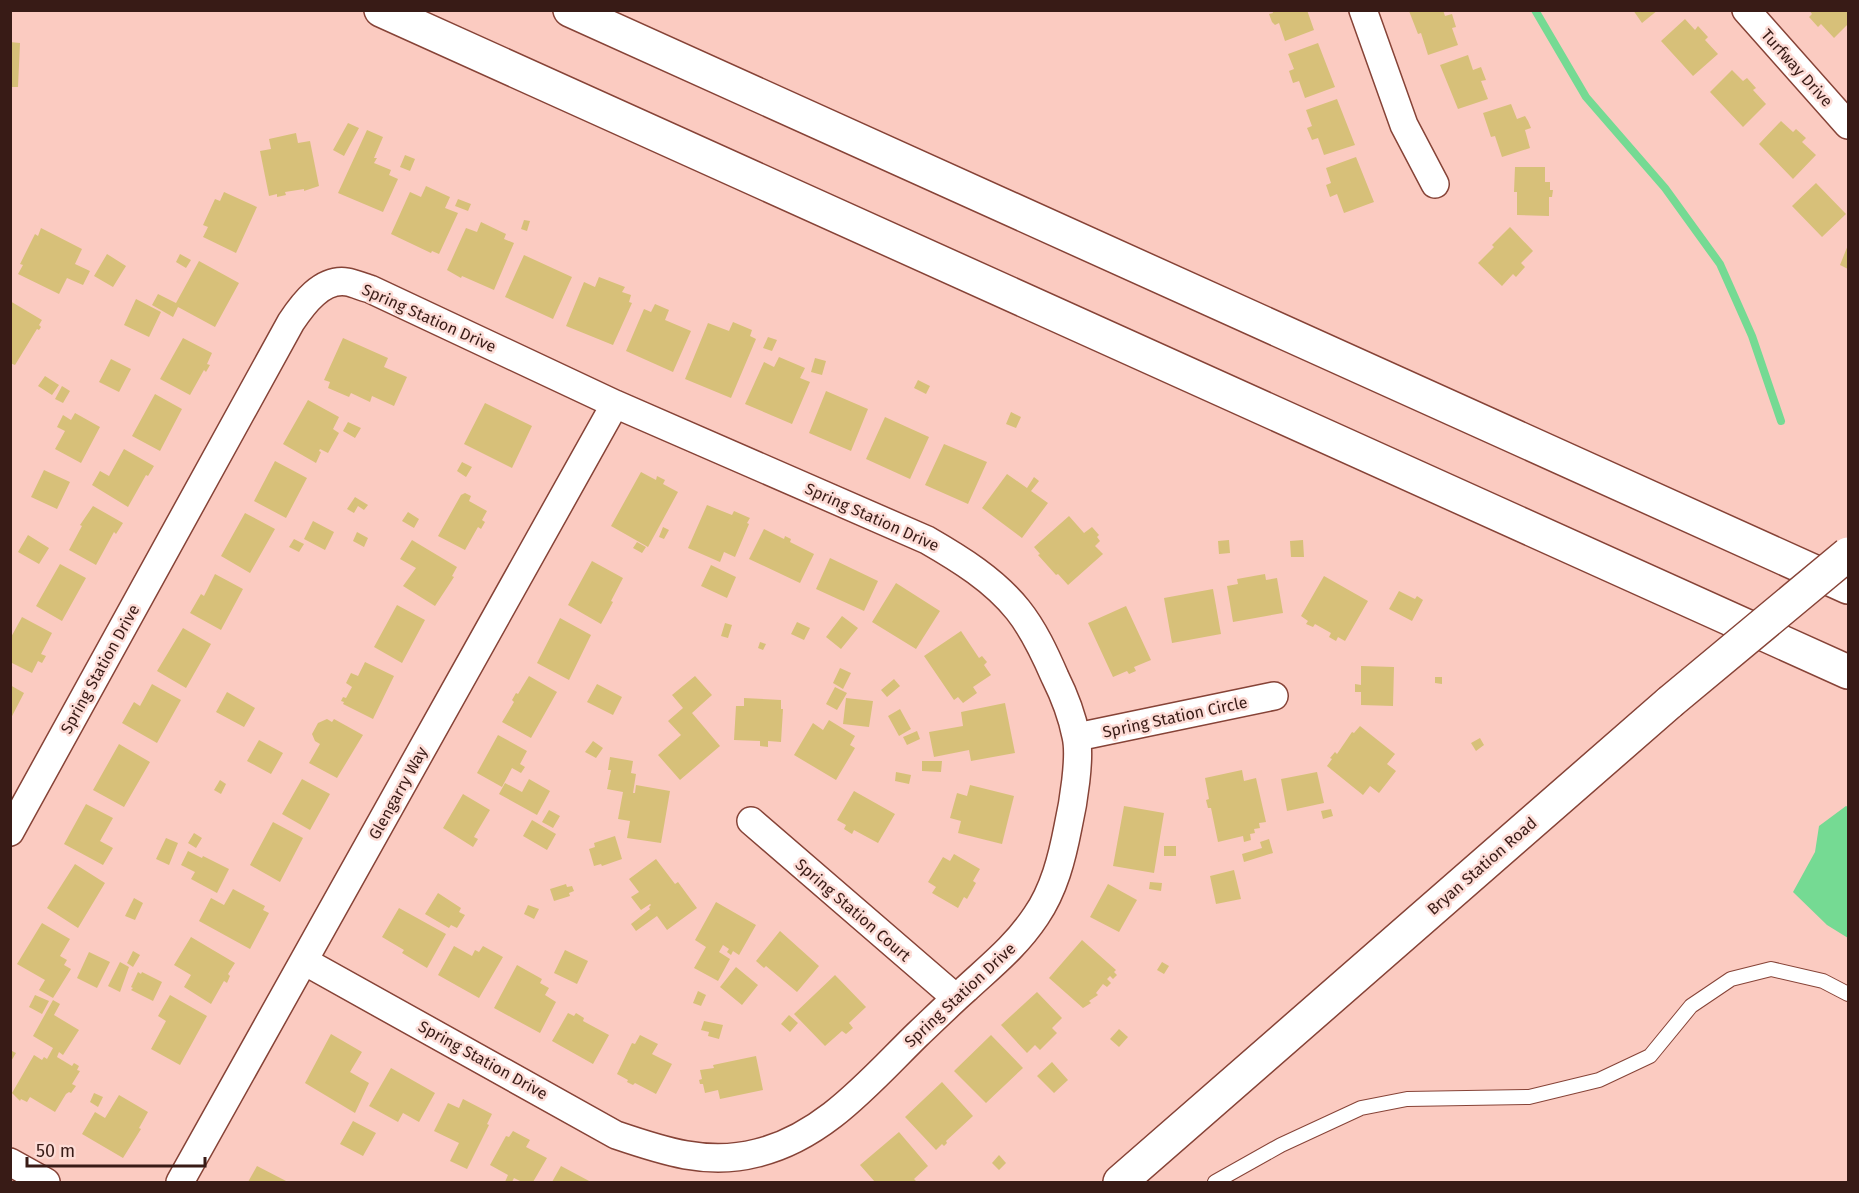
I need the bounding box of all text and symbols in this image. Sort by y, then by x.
street label: Turfway Drive [1757,25,1837,111]
street label: Spring Station Drive [359,280,499,356]
street label: Spring Station Drive [802,479,942,555]
street label: Spring Station Drive [57,601,143,737]
street label: Spring Station Circle [1101,692,1249,742]
street label: Glengarry Way [365,743,431,843]
street label: Bryan Station Road [1423,813,1541,919]
street label: Spring Station Court [792,855,915,965]
street label: Spring Station Drive [901,939,1019,1051]
street label: Spring Station Drive [415,1017,551,1103]
scale bar [27,1130,206,1168]
text: 50 m [36,1140,75,1162]

